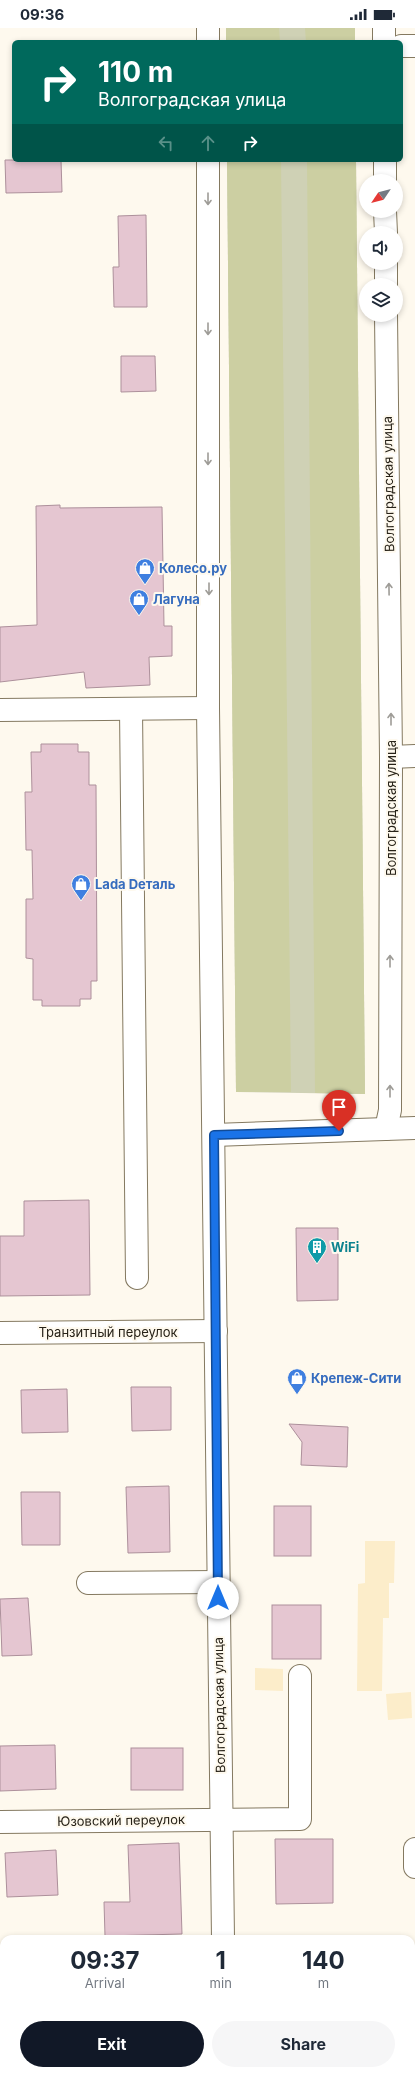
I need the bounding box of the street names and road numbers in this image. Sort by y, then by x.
street label: Волгоградская улица [379,416,397,552]
street label: Волгоградская улица [383,740,399,876]
street label: Транзитный переулок [38,1324,178,1340]
street label: Волгоградская улица [210,1637,228,1773]
street label: Юзовский переулок [57,1811,185,1829]

